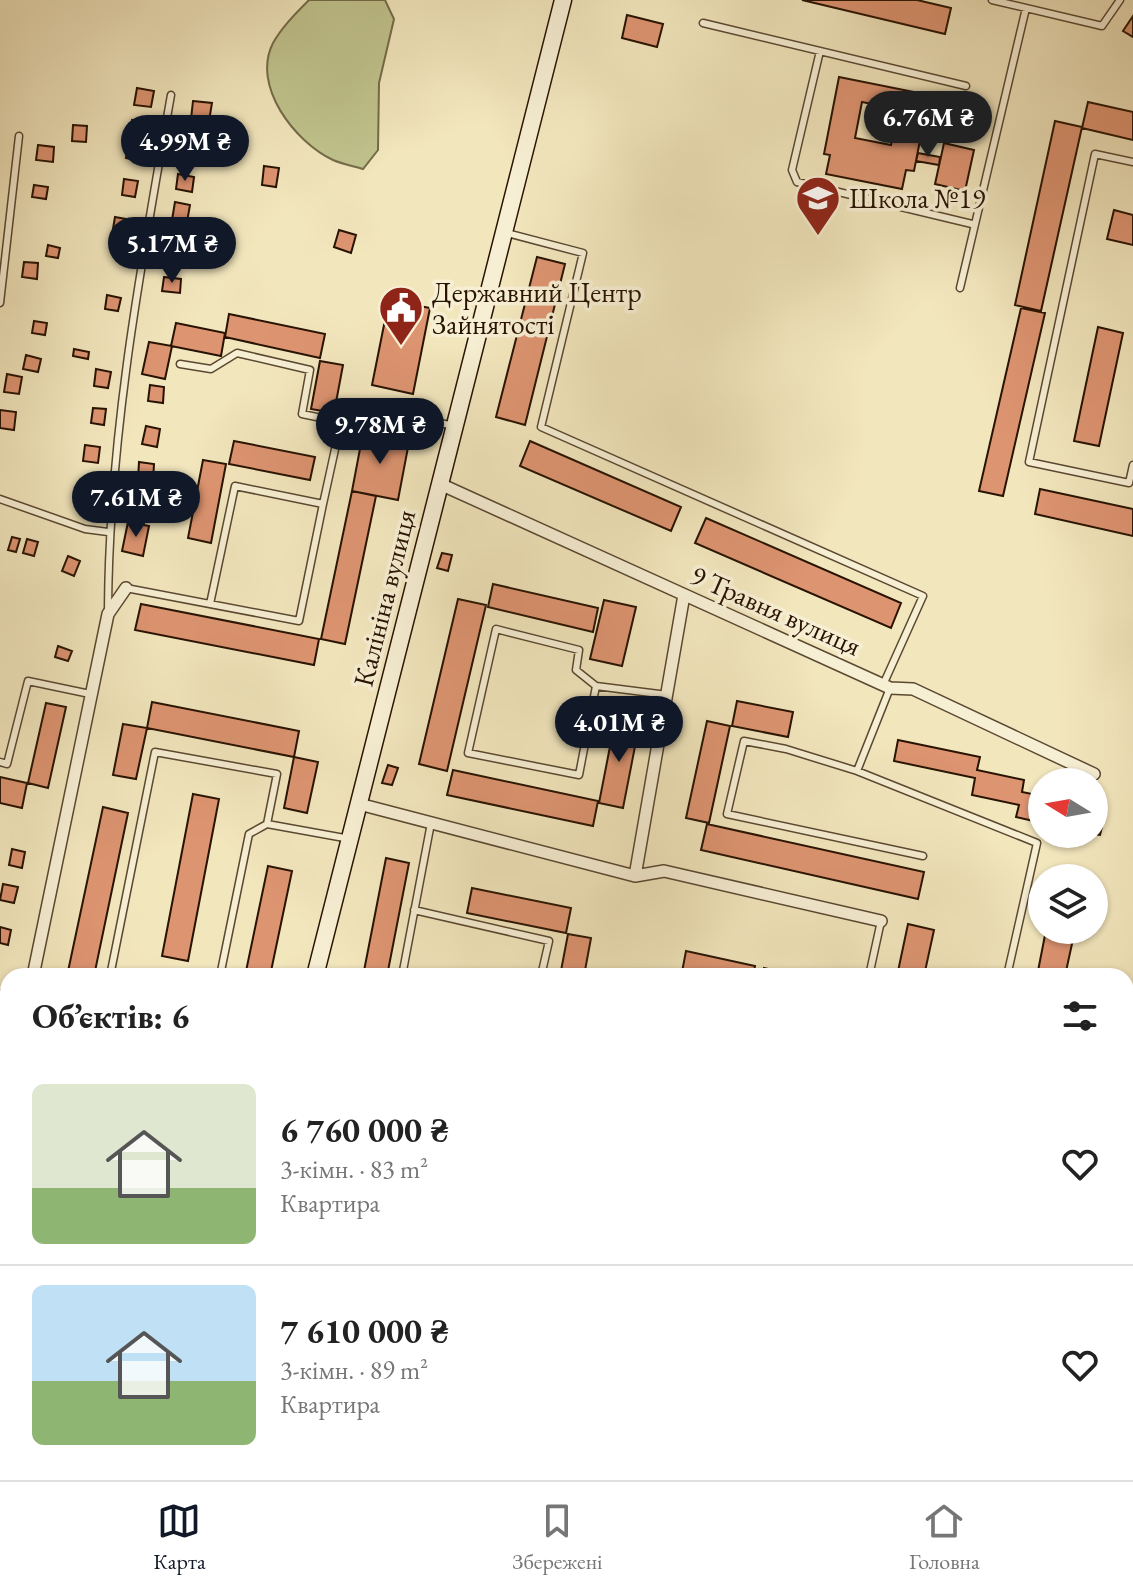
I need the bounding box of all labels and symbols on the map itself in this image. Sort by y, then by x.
pin: 6.76M ₴ [854,91,1002,159]
pin: 4.99M ₴ [111,115,259,183]
school or university icon: Школа №19 [794,174,842,237]
place label: Школа №19 [849,180,985,216]
pin: 5.17M ₴ [98,217,246,285]
place label: Державний Центр Зайнятості [432,274,642,342]
public building icon: Державний Центр Зайнятості [377,284,425,347]
pin: 9.78M ₴ [306,398,454,466]
pin: 7.61M ₴ [62,471,210,539]
street label: Калініна вулиця [345,506,423,690]
street label: 9 Травня вулиця [685,556,867,664]
pin: 4.01M ₴ [545,696,693,764]
north arrow [1028,768,1108,848]

